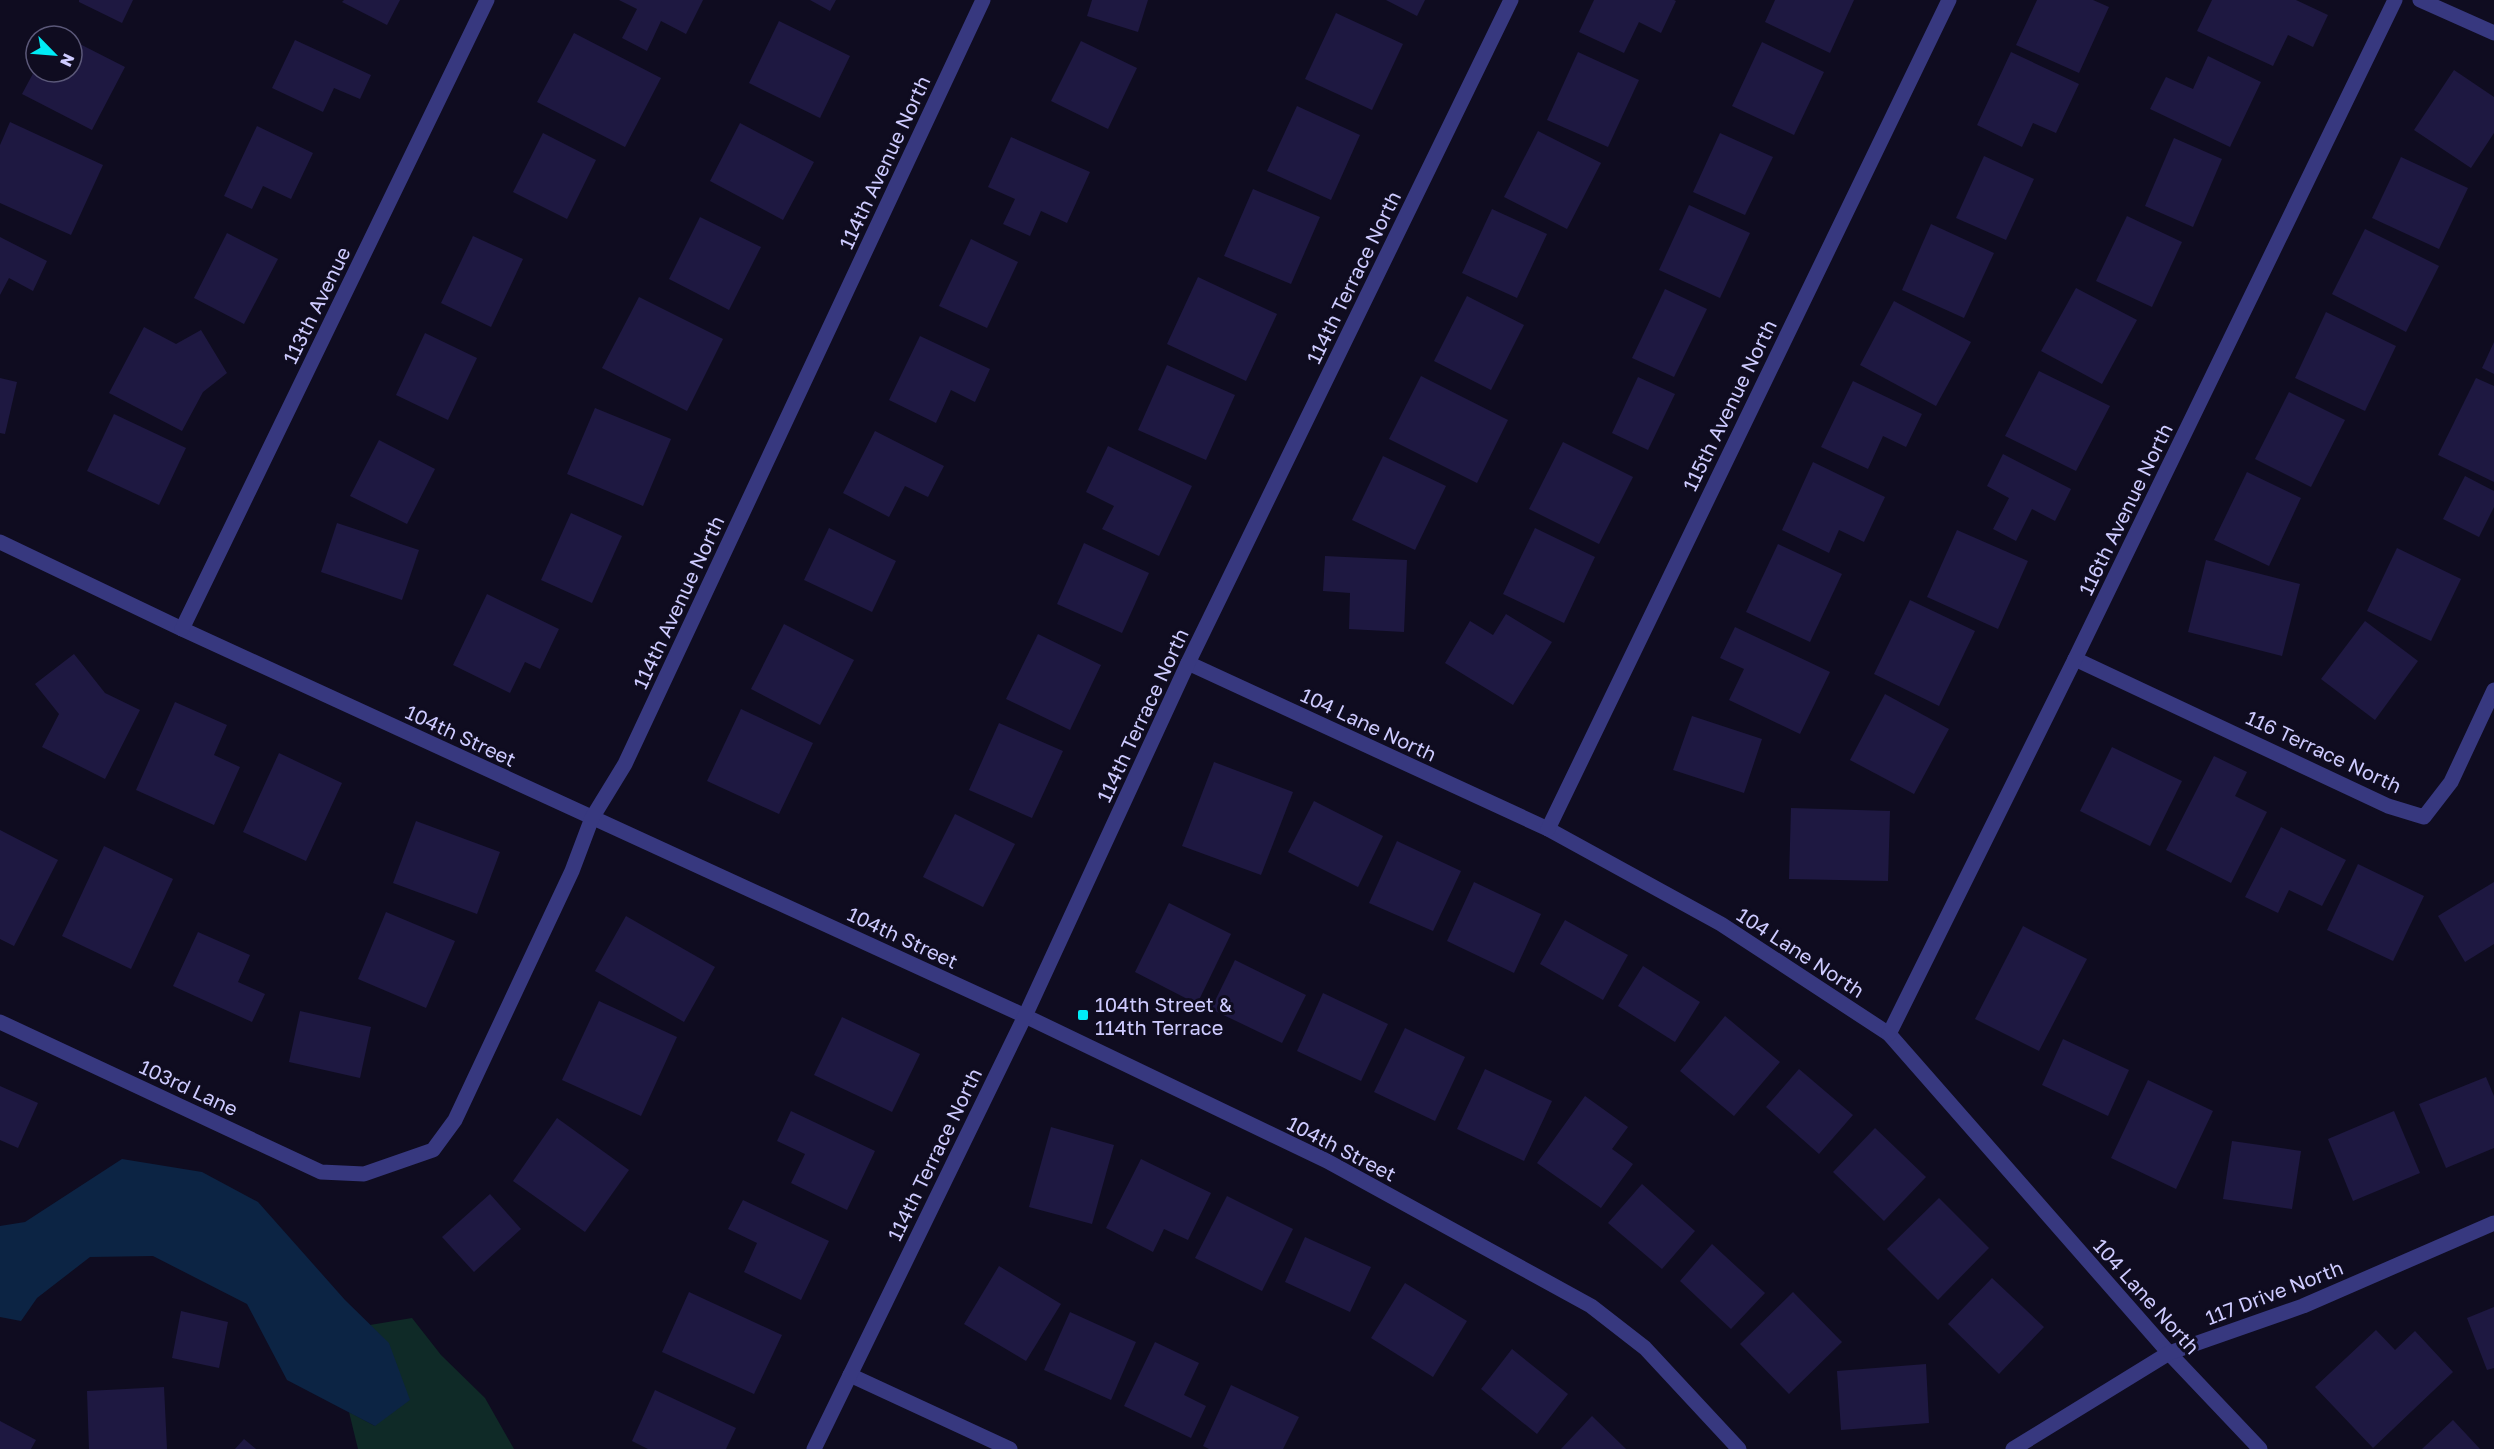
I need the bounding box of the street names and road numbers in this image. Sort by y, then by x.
street label: 114th Avenue North [833,72,935,252]
street label: 114th Terrace North [1301,187,1405,367]
street label: 113th Avenue [277,243,355,367]
street label: 115th Avenue North [1677,315,1781,495]
street label: 116th Avenue North [2073,419,2177,599]
street label: 114th Avenue North [627,512,729,692]
street label: 114th Terrace North [1091,624,1193,806]
street label: 104 Lane North [1297,682,1441,766]
street label: 104th Street [402,699,520,771]
street label: 116 Terrace North [2243,704,2405,798]
street label: 104th Street [844,901,962,973]
street label: 104 Lane North [1733,902,1869,1002]
street label: 103rd Lane [136,1054,242,1120]
street label: 114th Terrace North [882,1064,986,1244]
street label: 104th Street [1284,1110,1400,1186]
street label: 104 Lane North [2089,1233,2205,1359]
street label: 117 Drive North [2202,1255,2346,1329]

